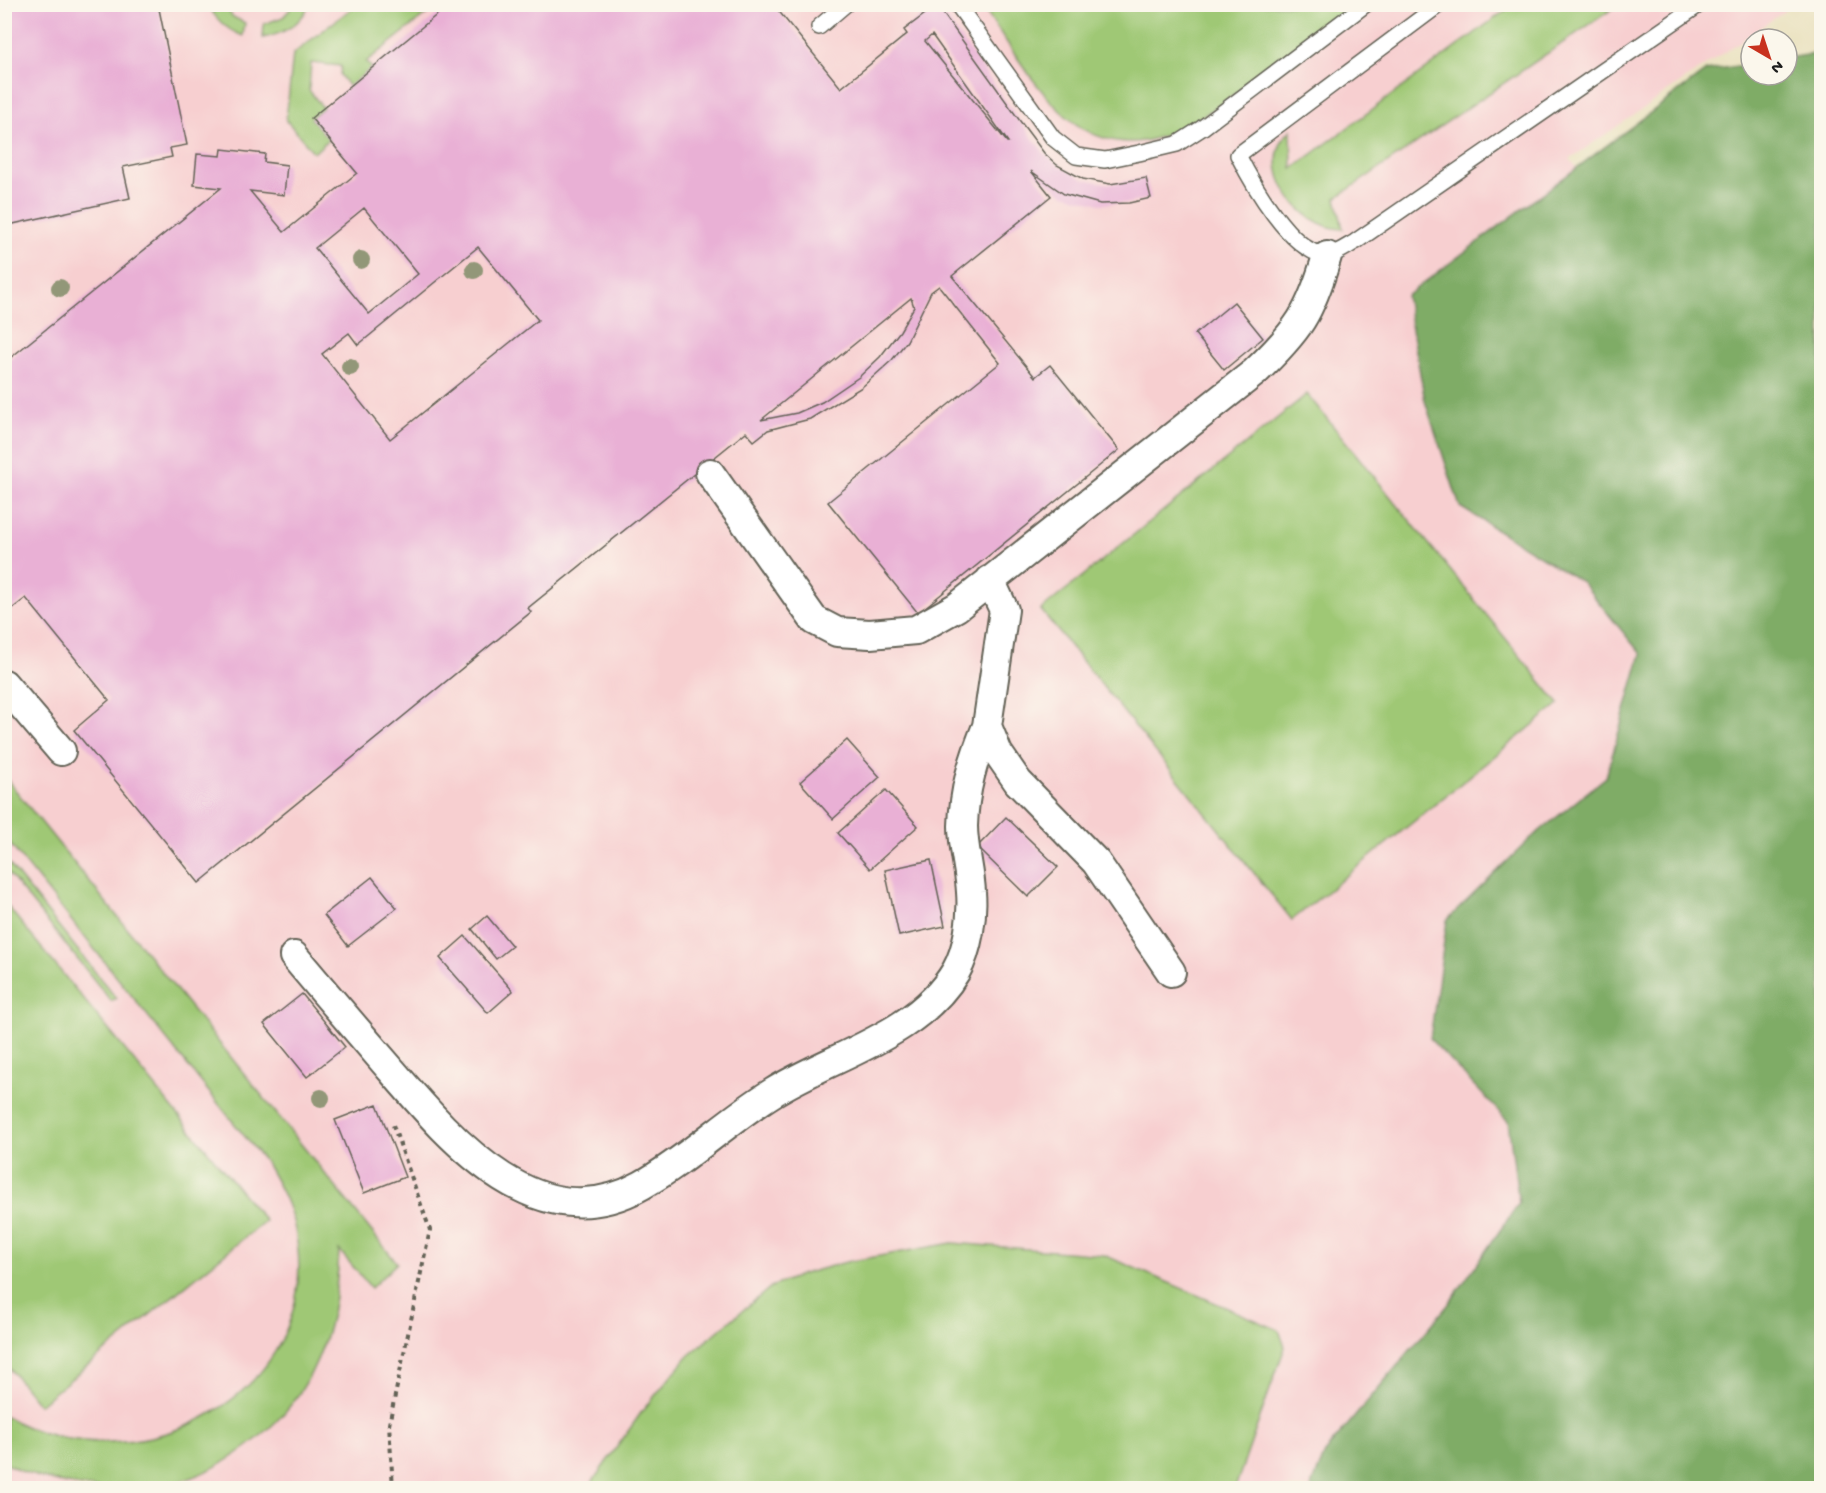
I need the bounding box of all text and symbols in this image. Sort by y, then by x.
north arrow [1739,27,1799,87]
text: N [1766,55,1786,77]

